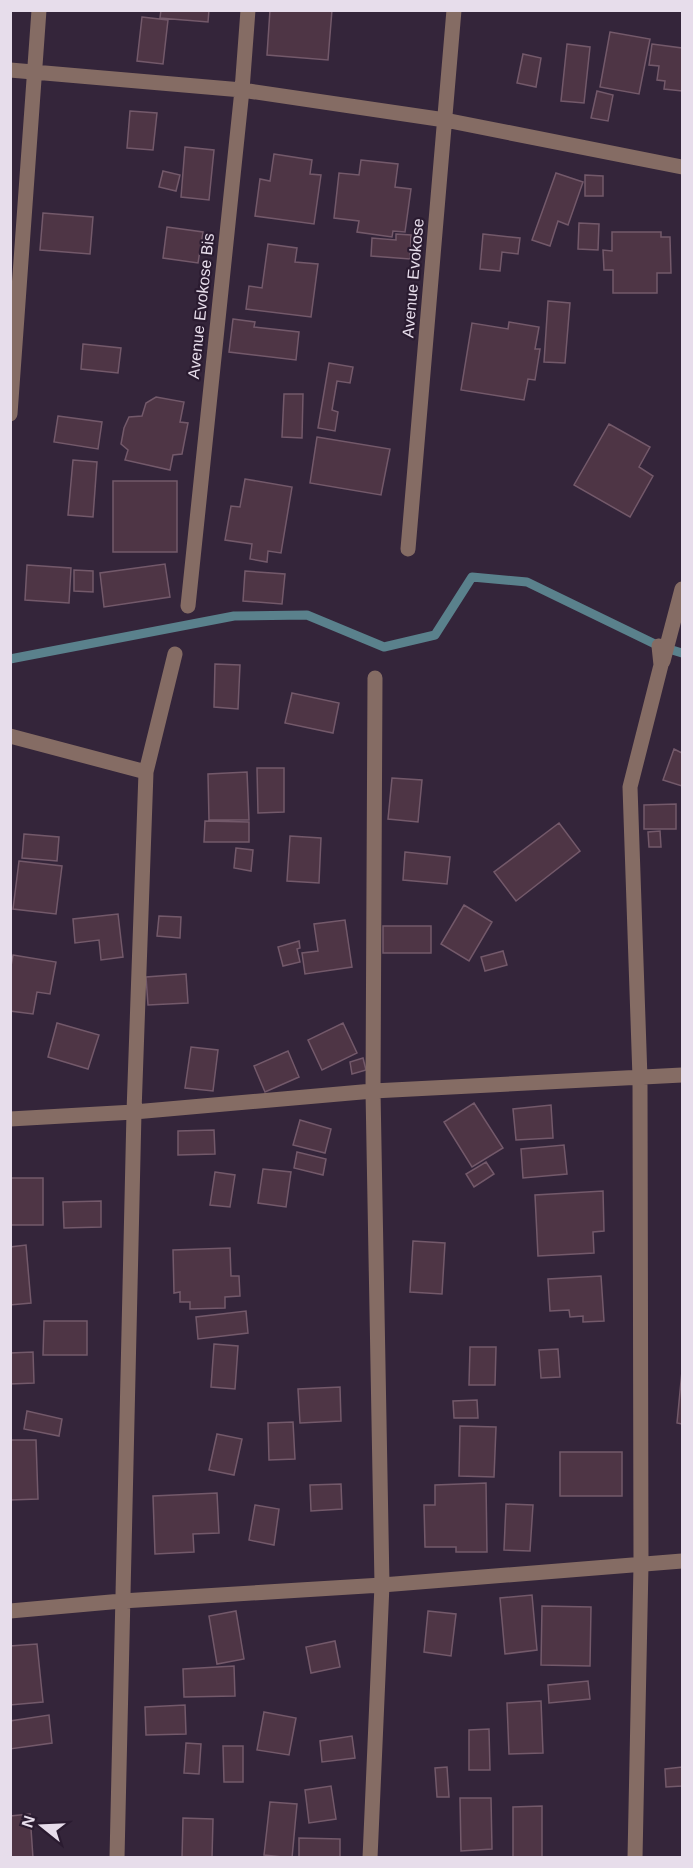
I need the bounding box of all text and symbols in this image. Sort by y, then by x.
street label: Avenue Evokose [399,217,427,338]
street label: Avenue Evokose Bis [185,232,217,380]
north arrow [12,1796,72,1856]
text: N [18,1813,38,1830]

